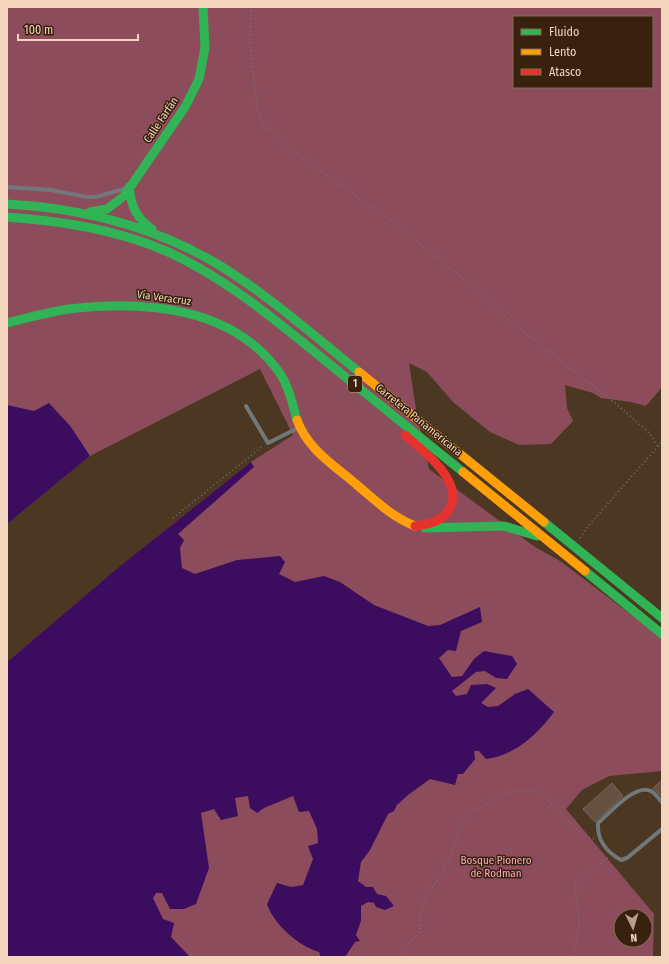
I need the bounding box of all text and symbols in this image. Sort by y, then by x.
scale bar [18,16,138,42]
legend [513,16,653,88]
text: 100 m [24,23,53,37]
text: Fluido [549,25,579,39]
text: Lento [549,45,576,59]
text: Atasco [549,65,581,79]
street label: Calle Farfán [141,95,181,145]
street label: Vía Veracruz [136,288,193,308]
road number: 1 [348,376,362,392]
street label: Carretera Panamericana [373,381,465,459]
park label: Bosque Pionero de Rodman [460,854,532,880]
north arrow [613,908,653,948]
text: N [630,931,638,944]

